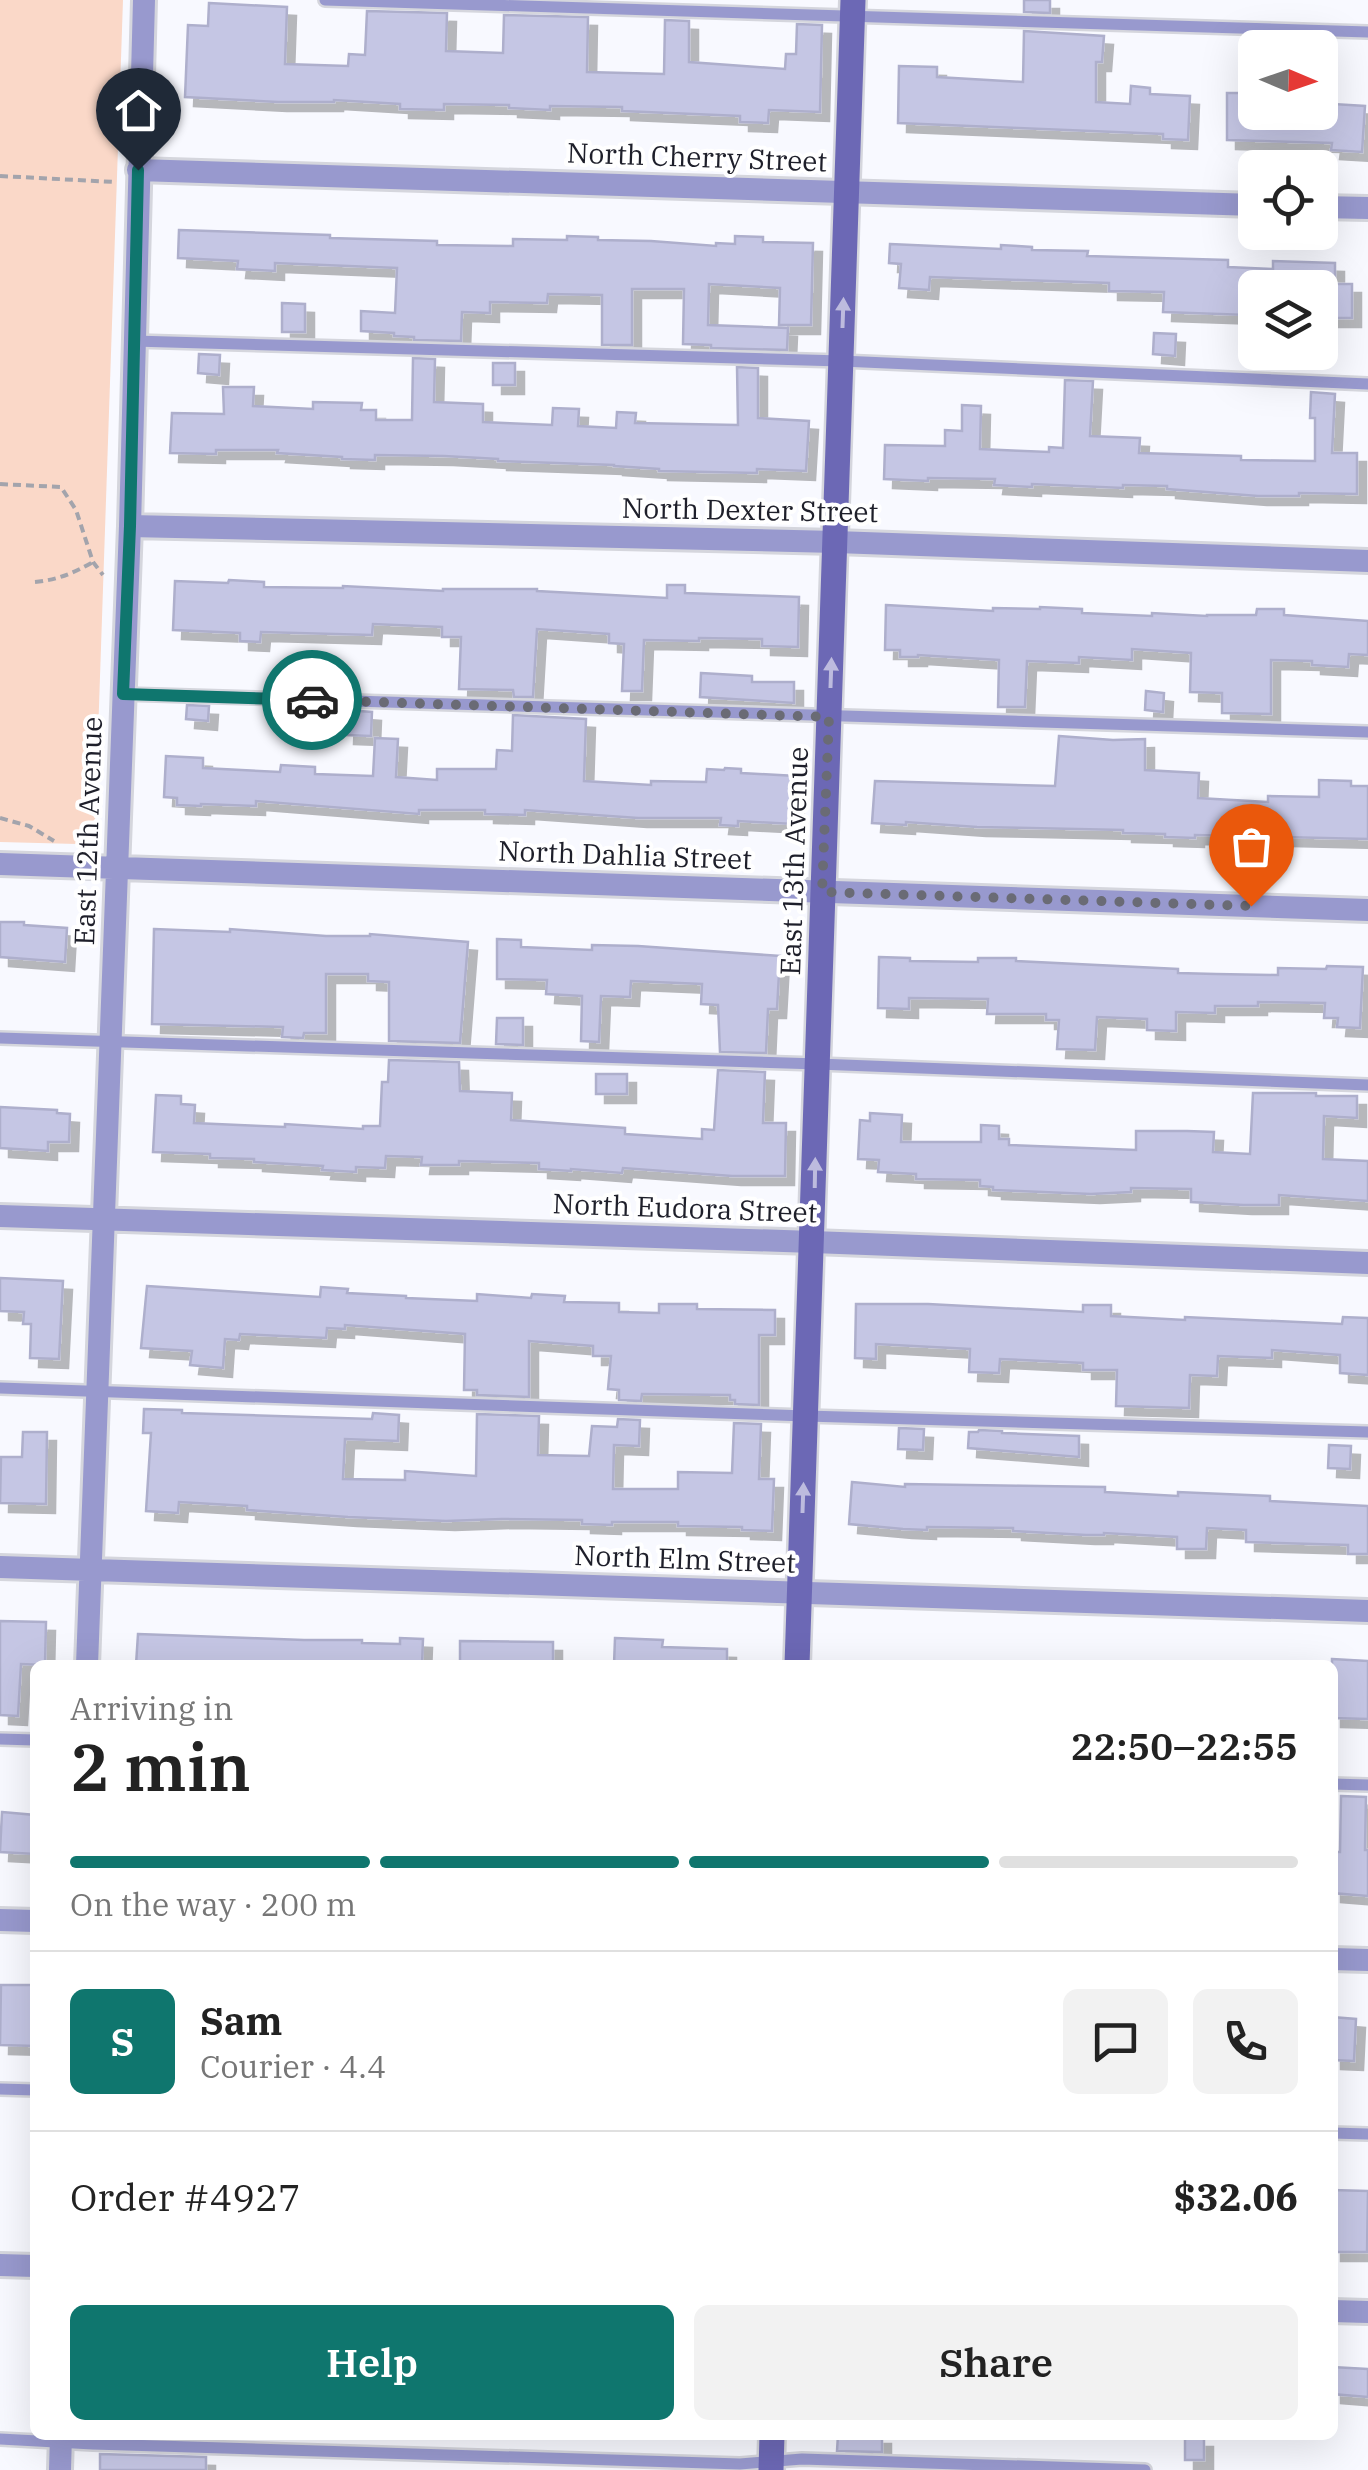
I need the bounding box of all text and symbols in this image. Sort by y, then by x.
north arrow [1238,30,1338,130]
map controls [1238,30,1338,370]
pin [96,68,181,171]
icon: home [111,83,166,138]
street label: North Cherry Street [566,133,828,180]
button: locate [1238,150,1338,250]
button: layers [1238,270,1338,370]
one-way arrow [835,297,851,329]
street label: North Dexter Street [621,489,879,530]
courier [262,650,362,750]
one-way arrow [823,657,839,689]
icon: car [285,673,340,728]
street label: East 12th Avenue [65,716,110,946]
street label: East 13th Avenue [771,746,816,976]
pin [1209,804,1294,907]
icon: bag [1224,819,1279,874]
street label: North Dahlia Street [497,832,753,877]
one-way arrow [808,1156,824,1188]
street label: North Eudora Street [552,1184,818,1231]
one-way arrow [796,1481,812,1513]
street label: North Elm Street [573,1536,797,1581]
text: Arriving in [70,1687,233,1729]
text: 22:50–22:55 [1071,1721,1298,1770]
text: 2 min [70,1724,251,1809]
text: On the way · 200 m [70,1883,356,1925]
button: chat [1063,1989,1168,2094]
button: phone [1193,1989,1298,2094]
text: Sam [200,1996,283,2045]
text: S [111,2017,134,2066]
text: Courier · 4.4 [200,2045,386,2087]
text: Order #4927 [70,2172,301,2221]
text: $32.06 [1173,2172,1298,2221]
button: Help [70,2305,674,2420]
button: Share [694,2305,1298,2420]

